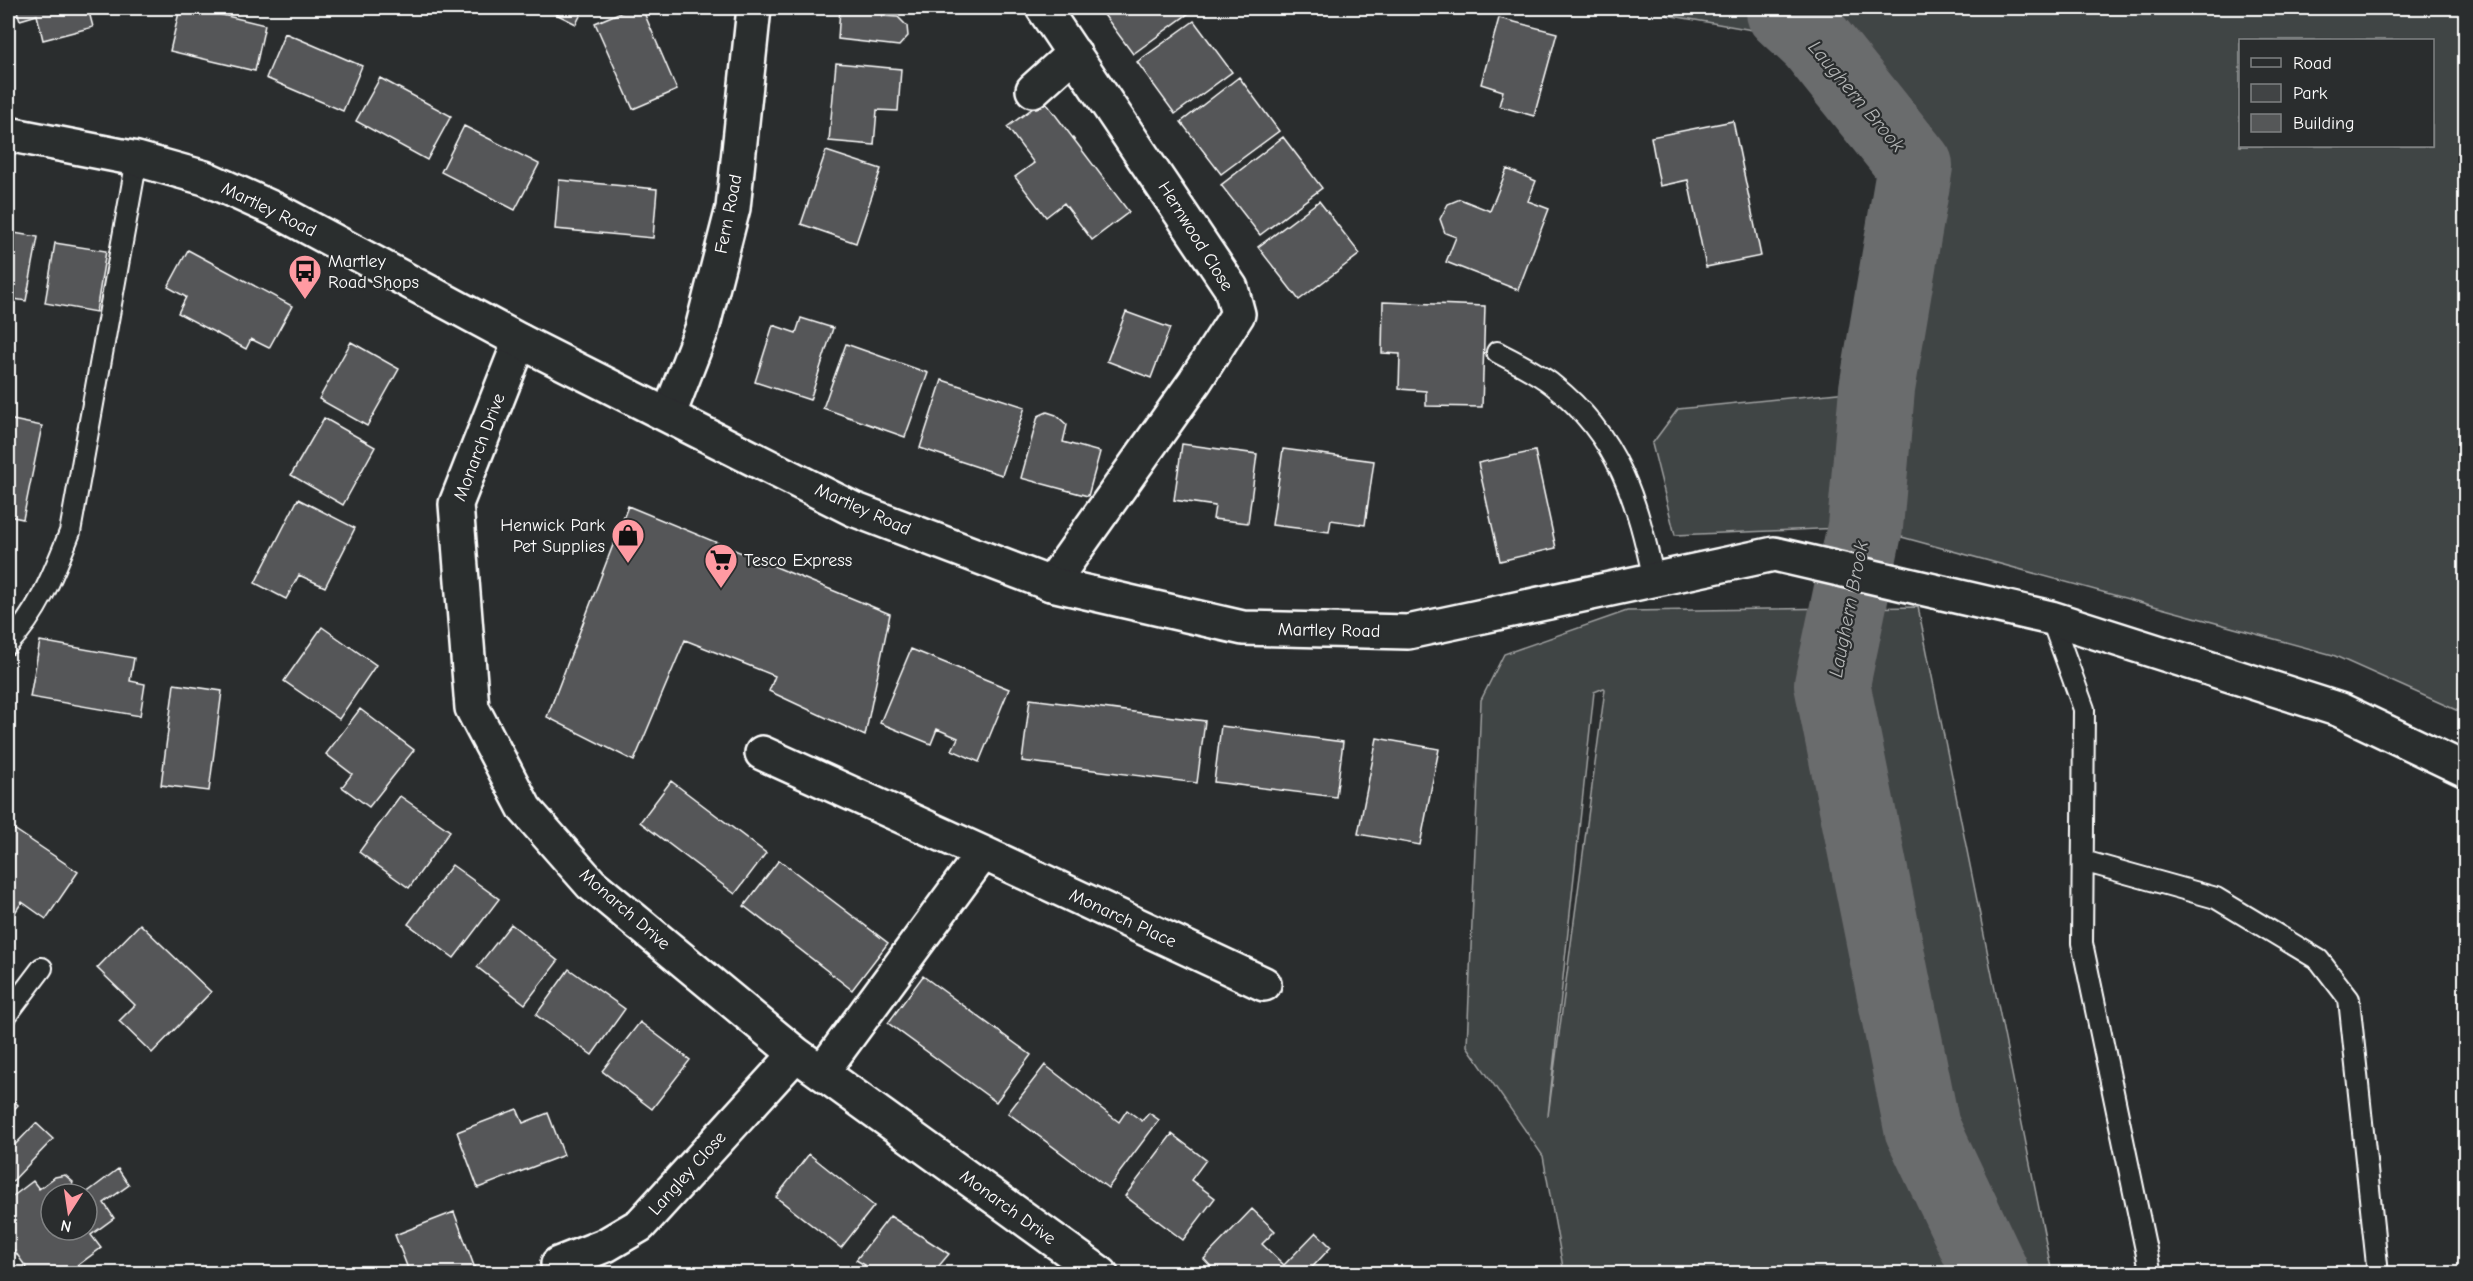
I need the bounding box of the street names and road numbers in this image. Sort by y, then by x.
street label: Fern Road [711,173,746,256]
street label: Martley Road [218,178,319,241]
street label: Hernwood Close [1154,178,1238,295]
street label: Monarch Drive [449,390,510,504]
street label: Martley Road [812,479,914,540]
street label: Martley Road [1278,619,1380,642]
street label: Monarch Drive [575,864,674,955]
street label: Monarch Place [1066,884,1180,952]
street label: Langley Close [644,1127,730,1220]
street label: Monarch Drive [956,1166,1060,1249]

